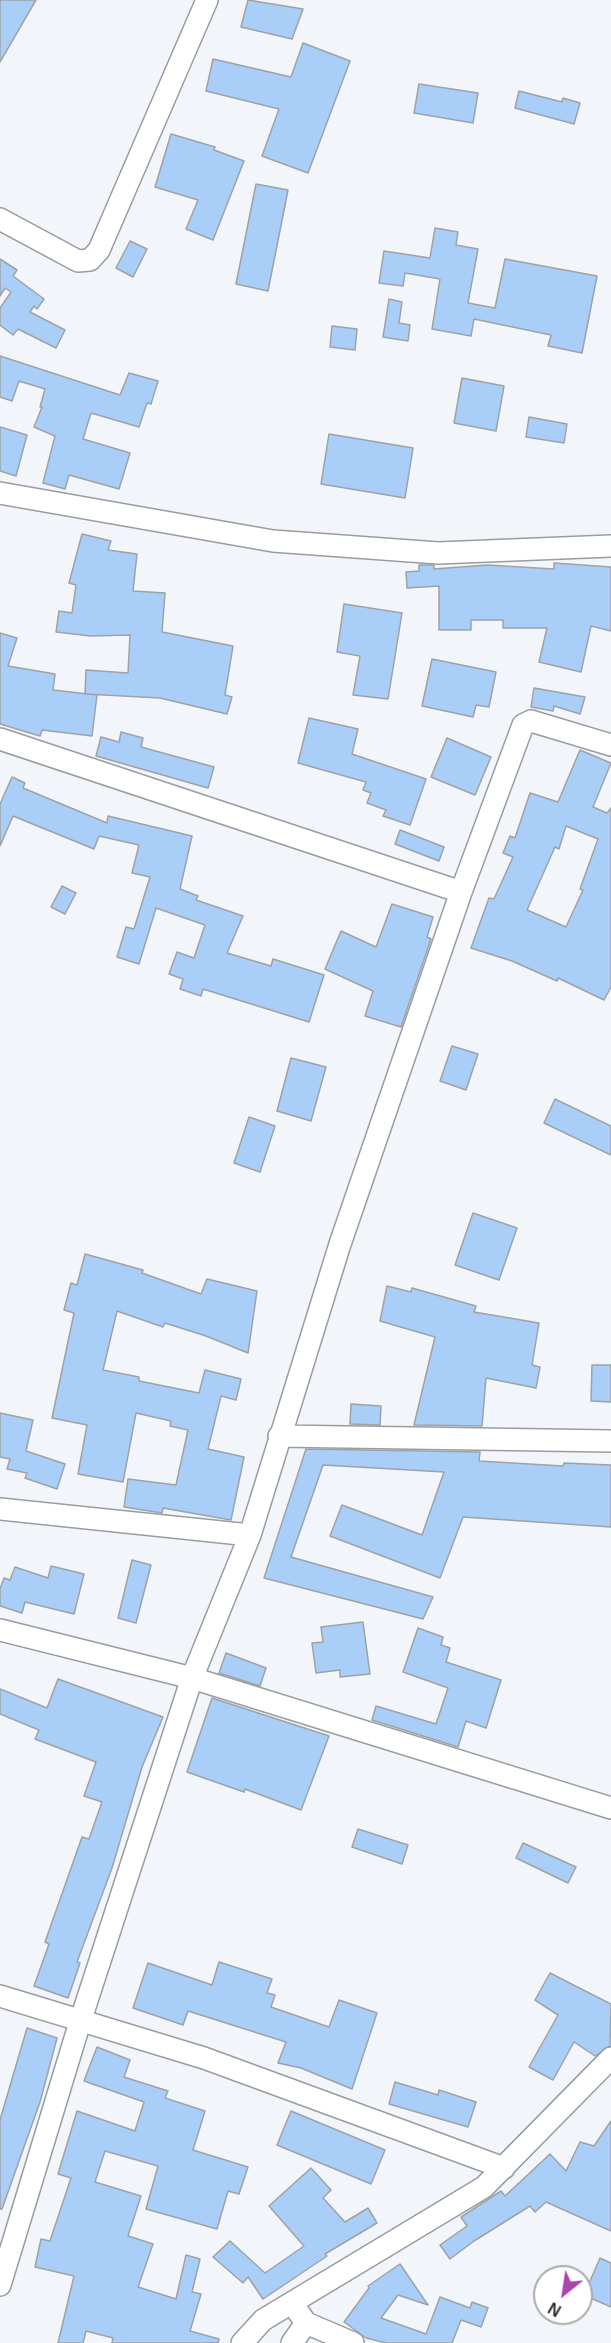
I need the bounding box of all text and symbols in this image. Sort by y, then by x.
north arrow [533,2265,593,2325]
text: N [545,2299,564,2320]

